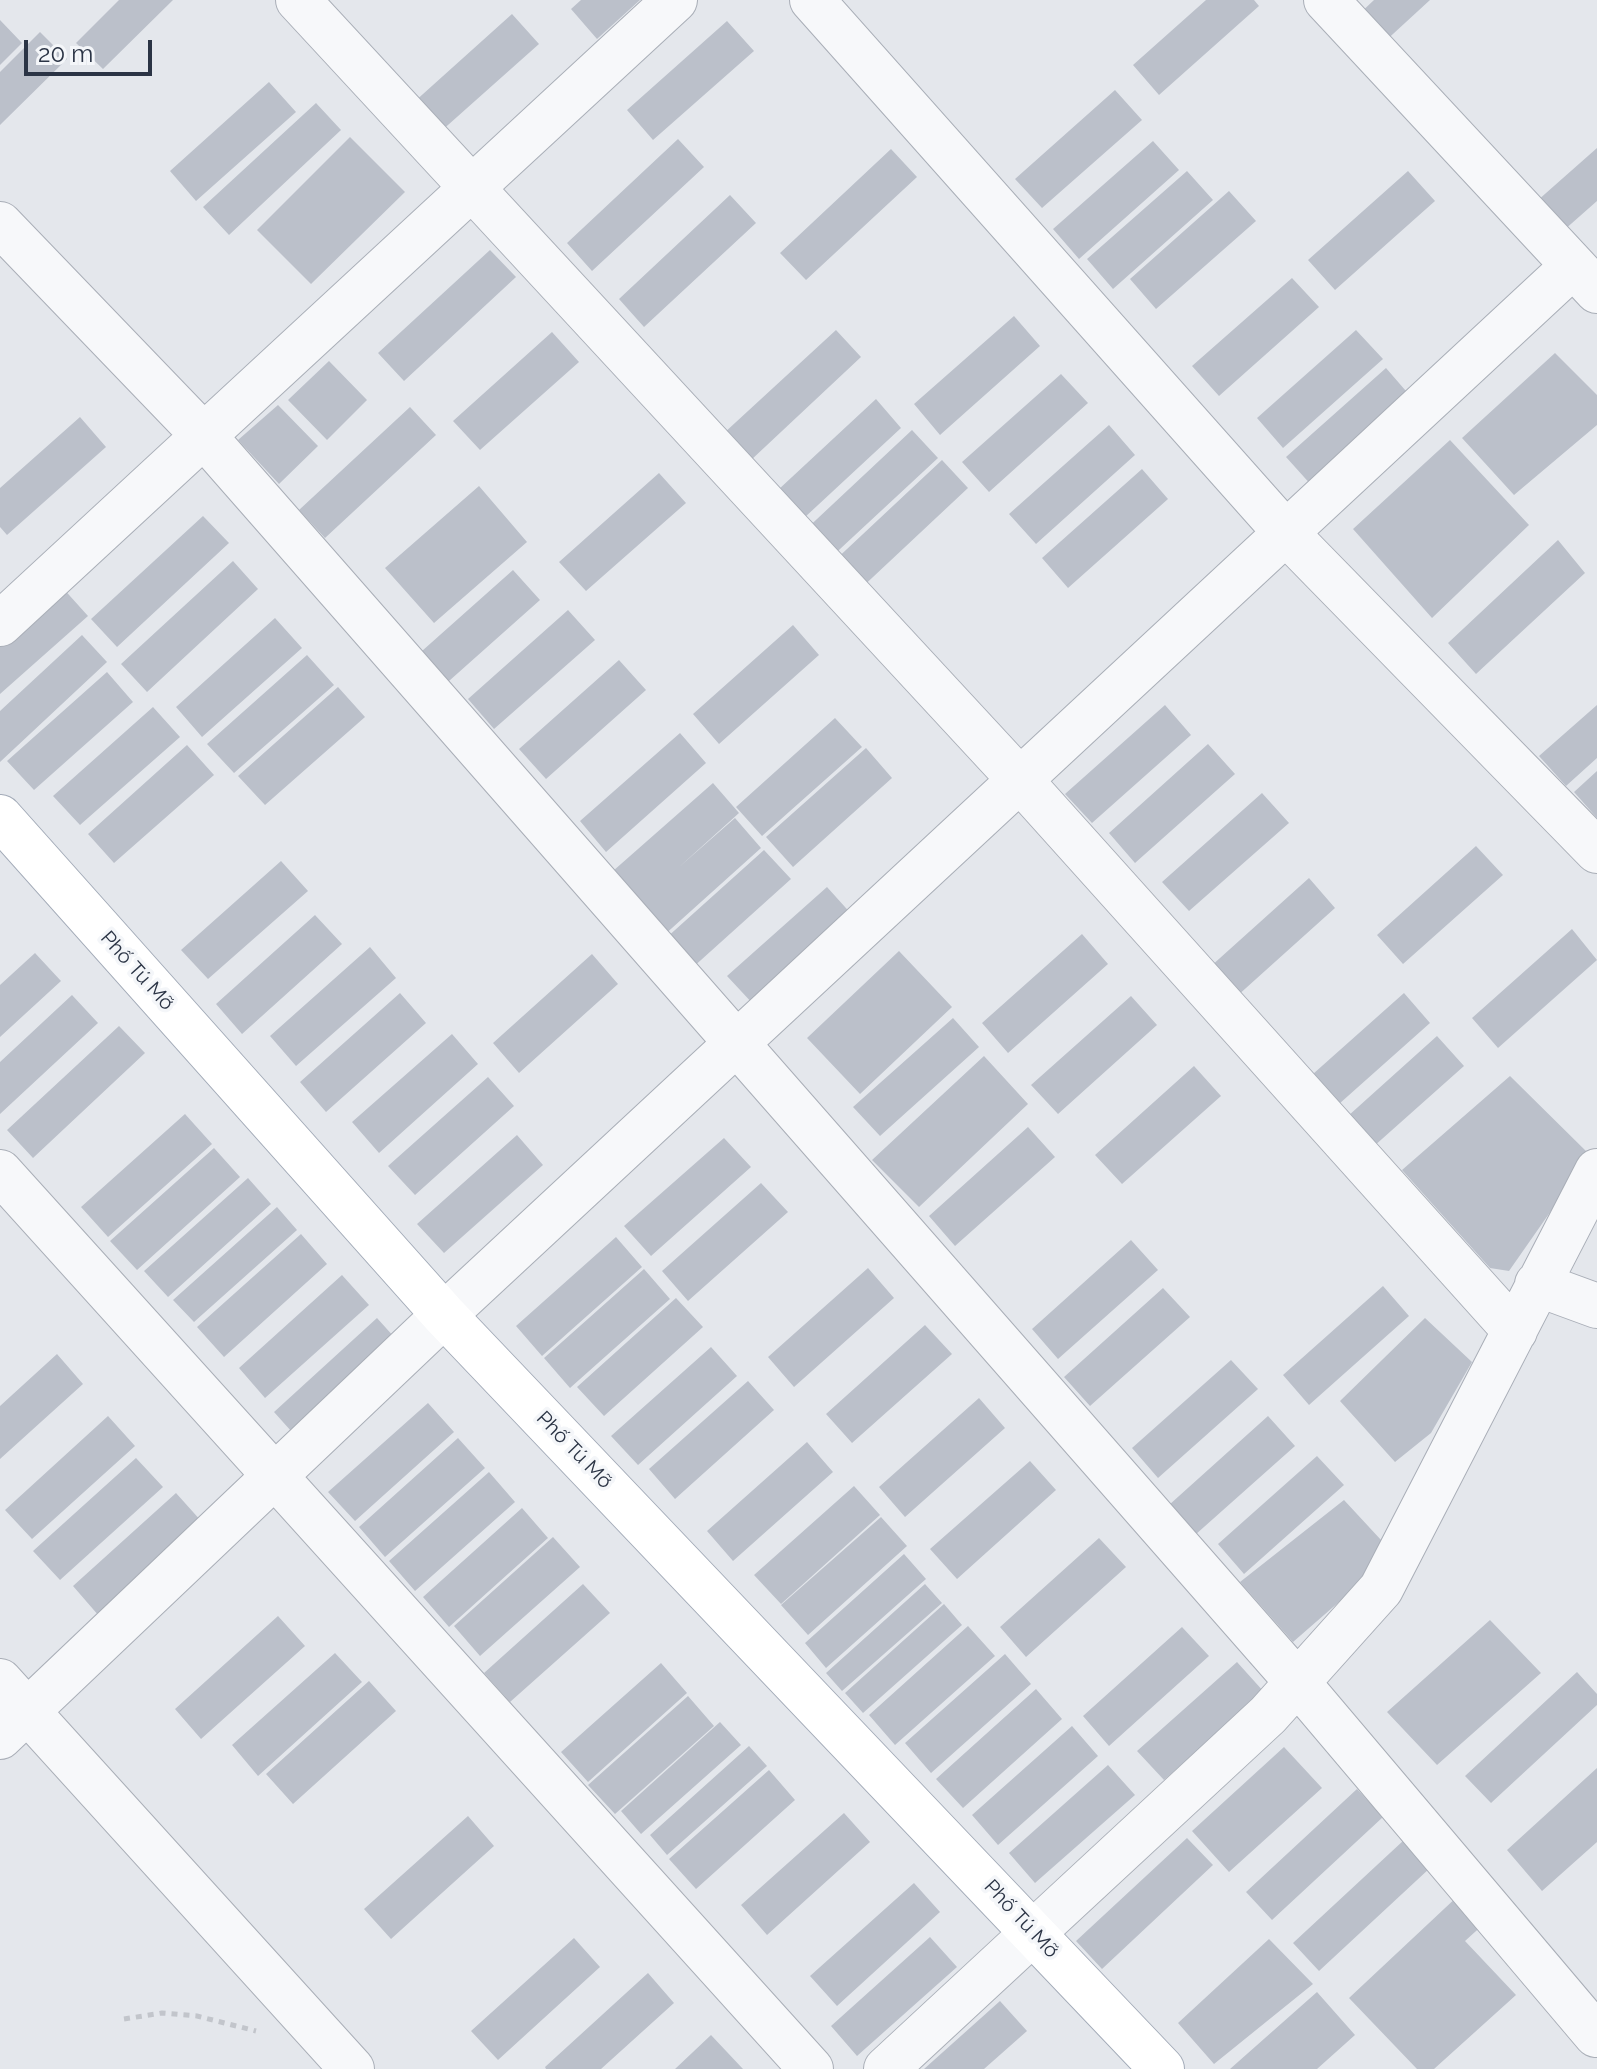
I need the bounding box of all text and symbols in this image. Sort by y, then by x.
scale bar [28,24,156,74]
text: 20 m [38,39,93,68]
street label: Phố Tú Mỡ [95,927,179,1015]
street label: Phố Tú Mỡ [531,1406,617,1494]
street label: Phố Tú Mỡ [979,1875,1063,1963]

